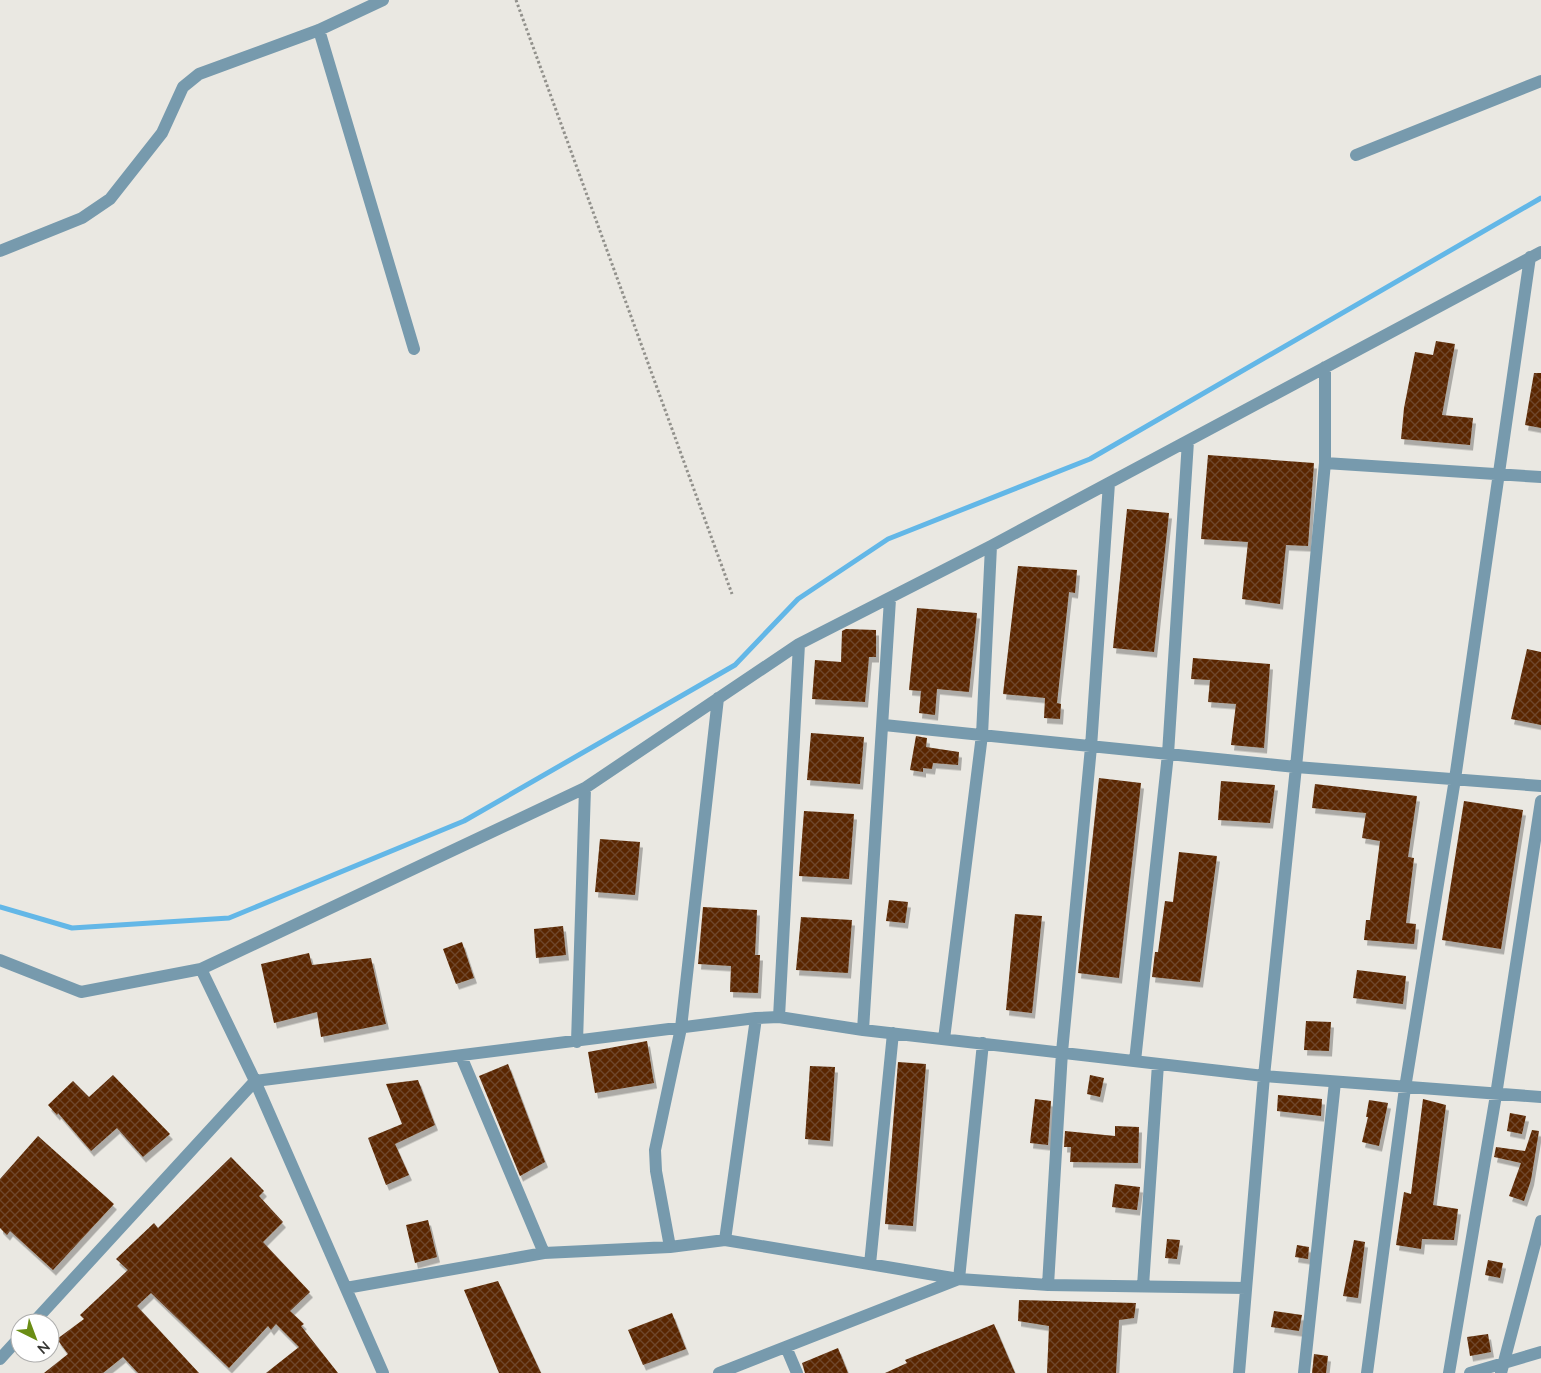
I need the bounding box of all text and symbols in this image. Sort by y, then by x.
north arrow [10,1313,60,1363]
text: N [34,1338,54,1358]

